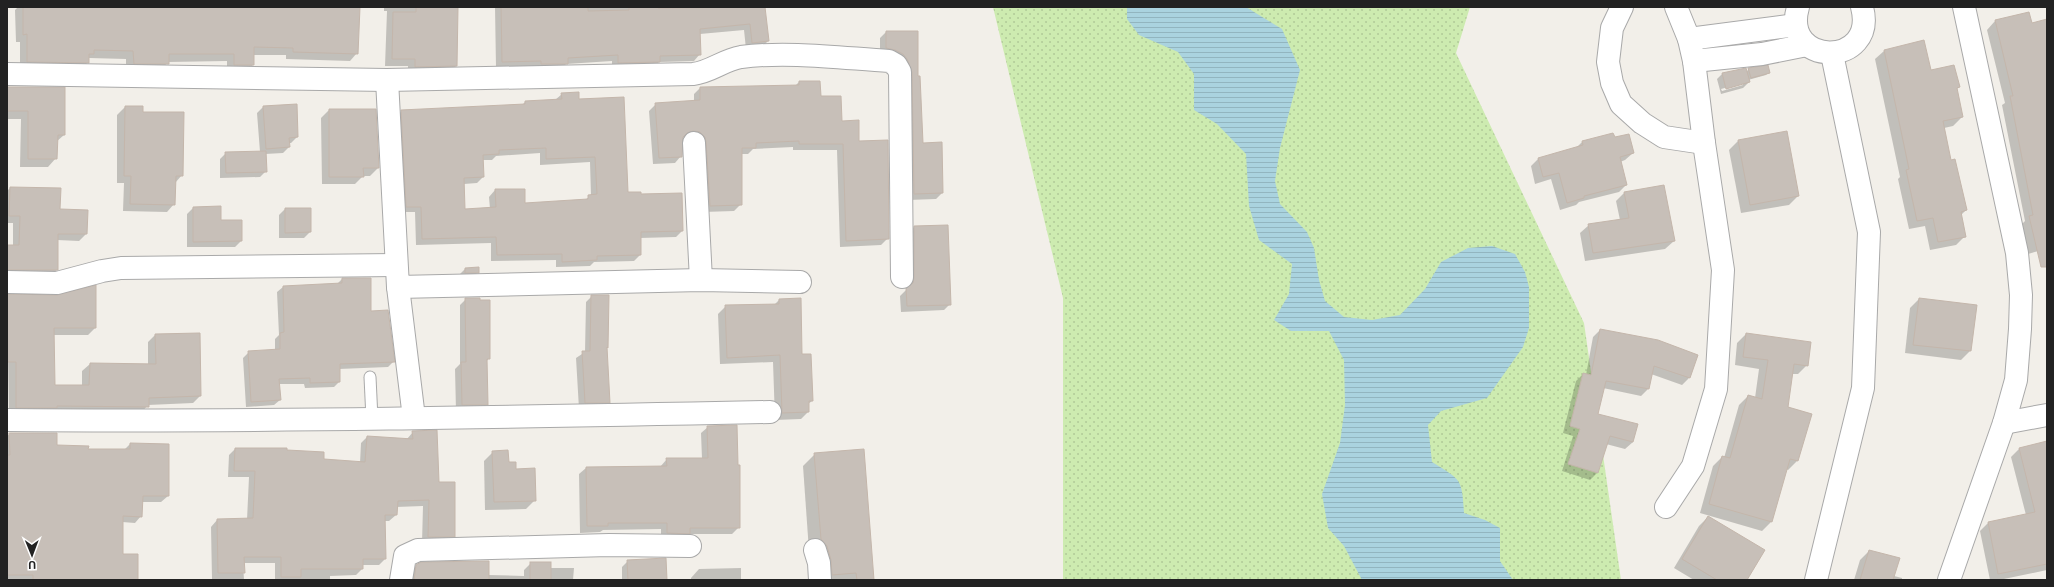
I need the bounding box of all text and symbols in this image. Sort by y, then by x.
north arrow [12,535,52,575]
text: U [28,558,36,573]

